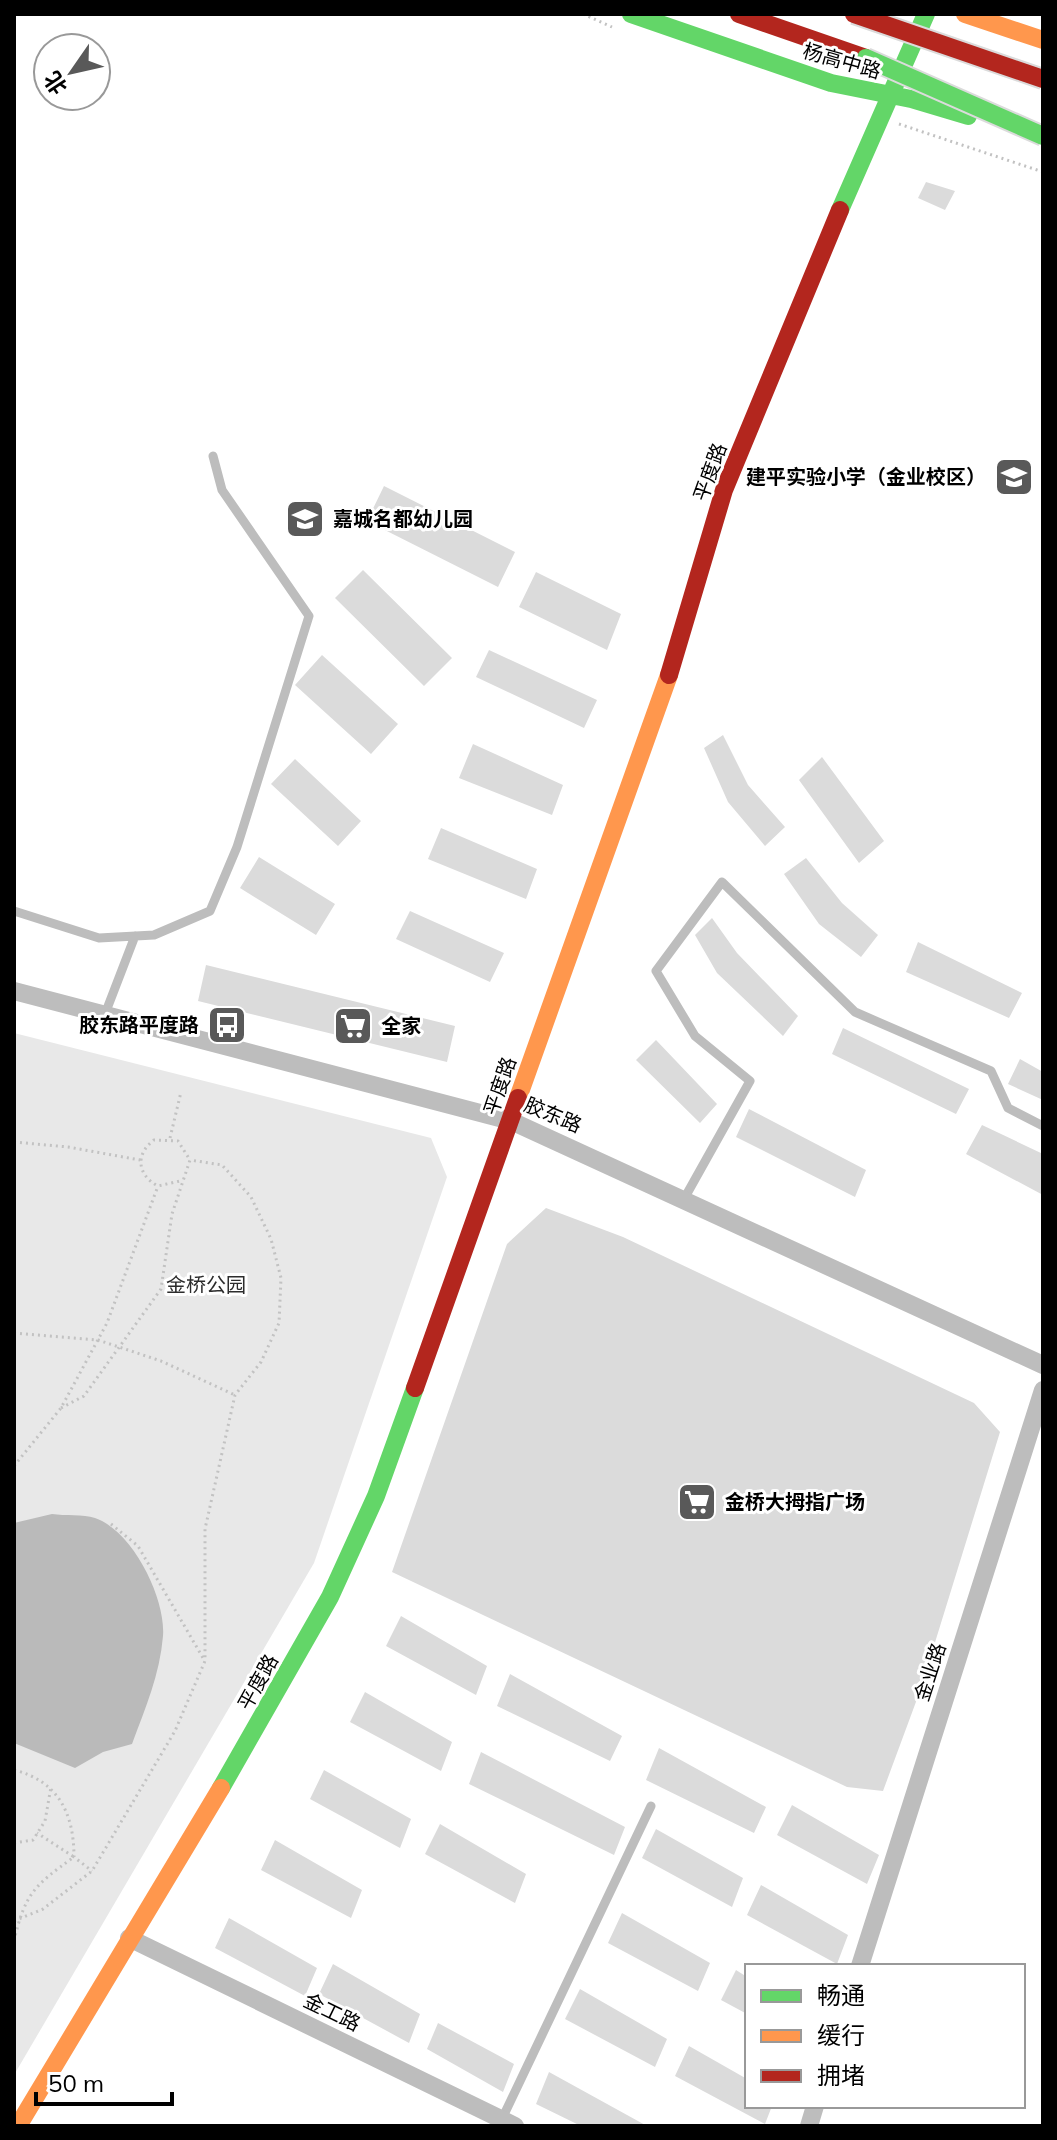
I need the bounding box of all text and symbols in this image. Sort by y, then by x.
north arrow [32,32,112,112]
street label: 杨高中路 [800,37,884,84]
text: 北 [38,66,73,100]
street label: 平度路 [688,439,732,504]
school or university icon: 建平实验小学（金业校区） [993,456,1035,498]
place label: 建平实验小学（金业校区） [746,464,986,489]
school or university icon: 嘉城名都幼儿园 [284,498,326,540]
place label: 嘉城名都幼儿园 [333,506,473,531]
bus stop icon: 胶东路平度路 [206,1004,248,1046]
supermarket icon: 全家 [332,1005,374,1047]
place label: 胶东路平度路 [79,1012,199,1037]
place label: 全家 [381,1013,421,1038]
street label: 平度路 [478,1053,521,1118]
street label: 胶东路 [521,1091,586,1138]
park label: 金桥公园 [166,1272,246,1297]
supermarket icon: 金桥大拇指广场 [676,1481,718,1523]
place label: 金桥大拇指广场 [725,1489,865,1514]
street label: 金业路 [908,1639,951,1704]
street label: 平度路 [232,1649,283,1714]
legend [745,1964,1025,2108]
text: 畅通 [817,1980,865,2010]
street label: 金工路 [300,1987,365,2036]
text: 缓行 [817,2020,865,2050]
scale bar [36,2056,172,2106]
text: 拥堵 [817,2060,865,2090]
text: 50 m [48,2068,104,2098]

